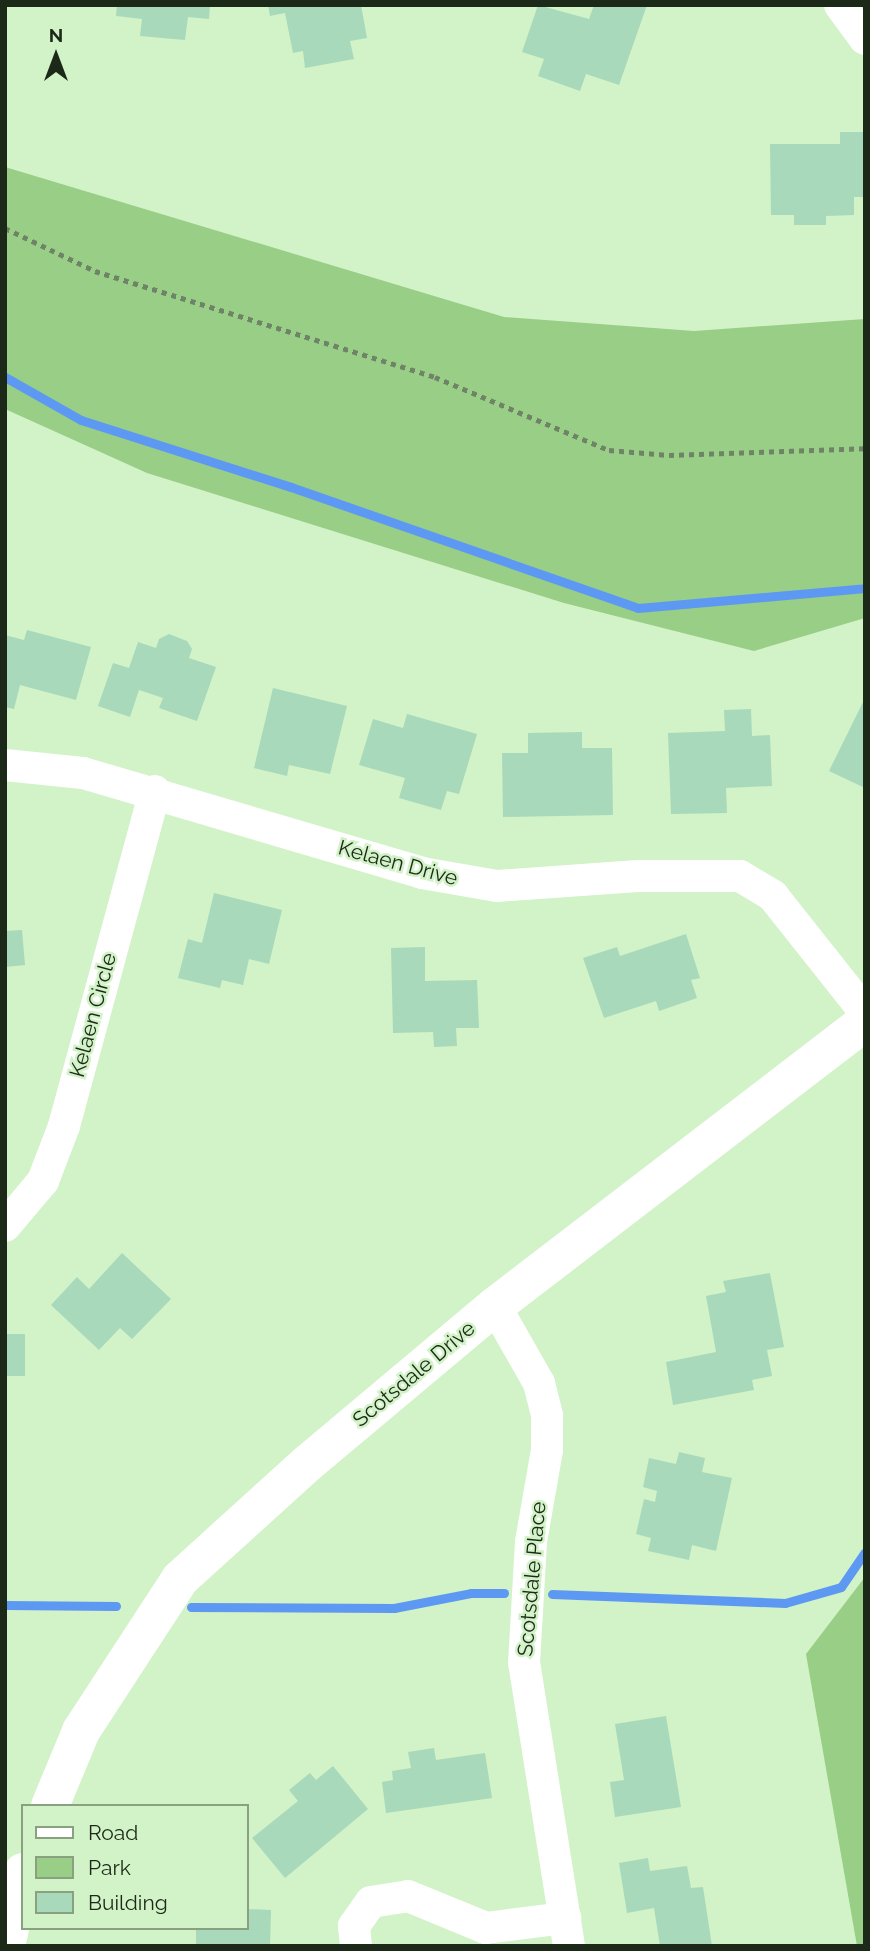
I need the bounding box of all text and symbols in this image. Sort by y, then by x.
north arrow [21,21,91,91]
text: N [49,24,63,46]
street label: Kelaen Drive [336,835,460,891]
street label: Kelaen Circle [64,950,122,1080]
street label: Scotsdale Drive [348,1316,480,1432]
street label: Scotsdale Place [513,1500,551,1658]
legend [21,1804,248,1930]
text: Road [88,1820,138,1845]
text: Park [88,1855,131,1880]
text: Building [88,1890,168,1915]

